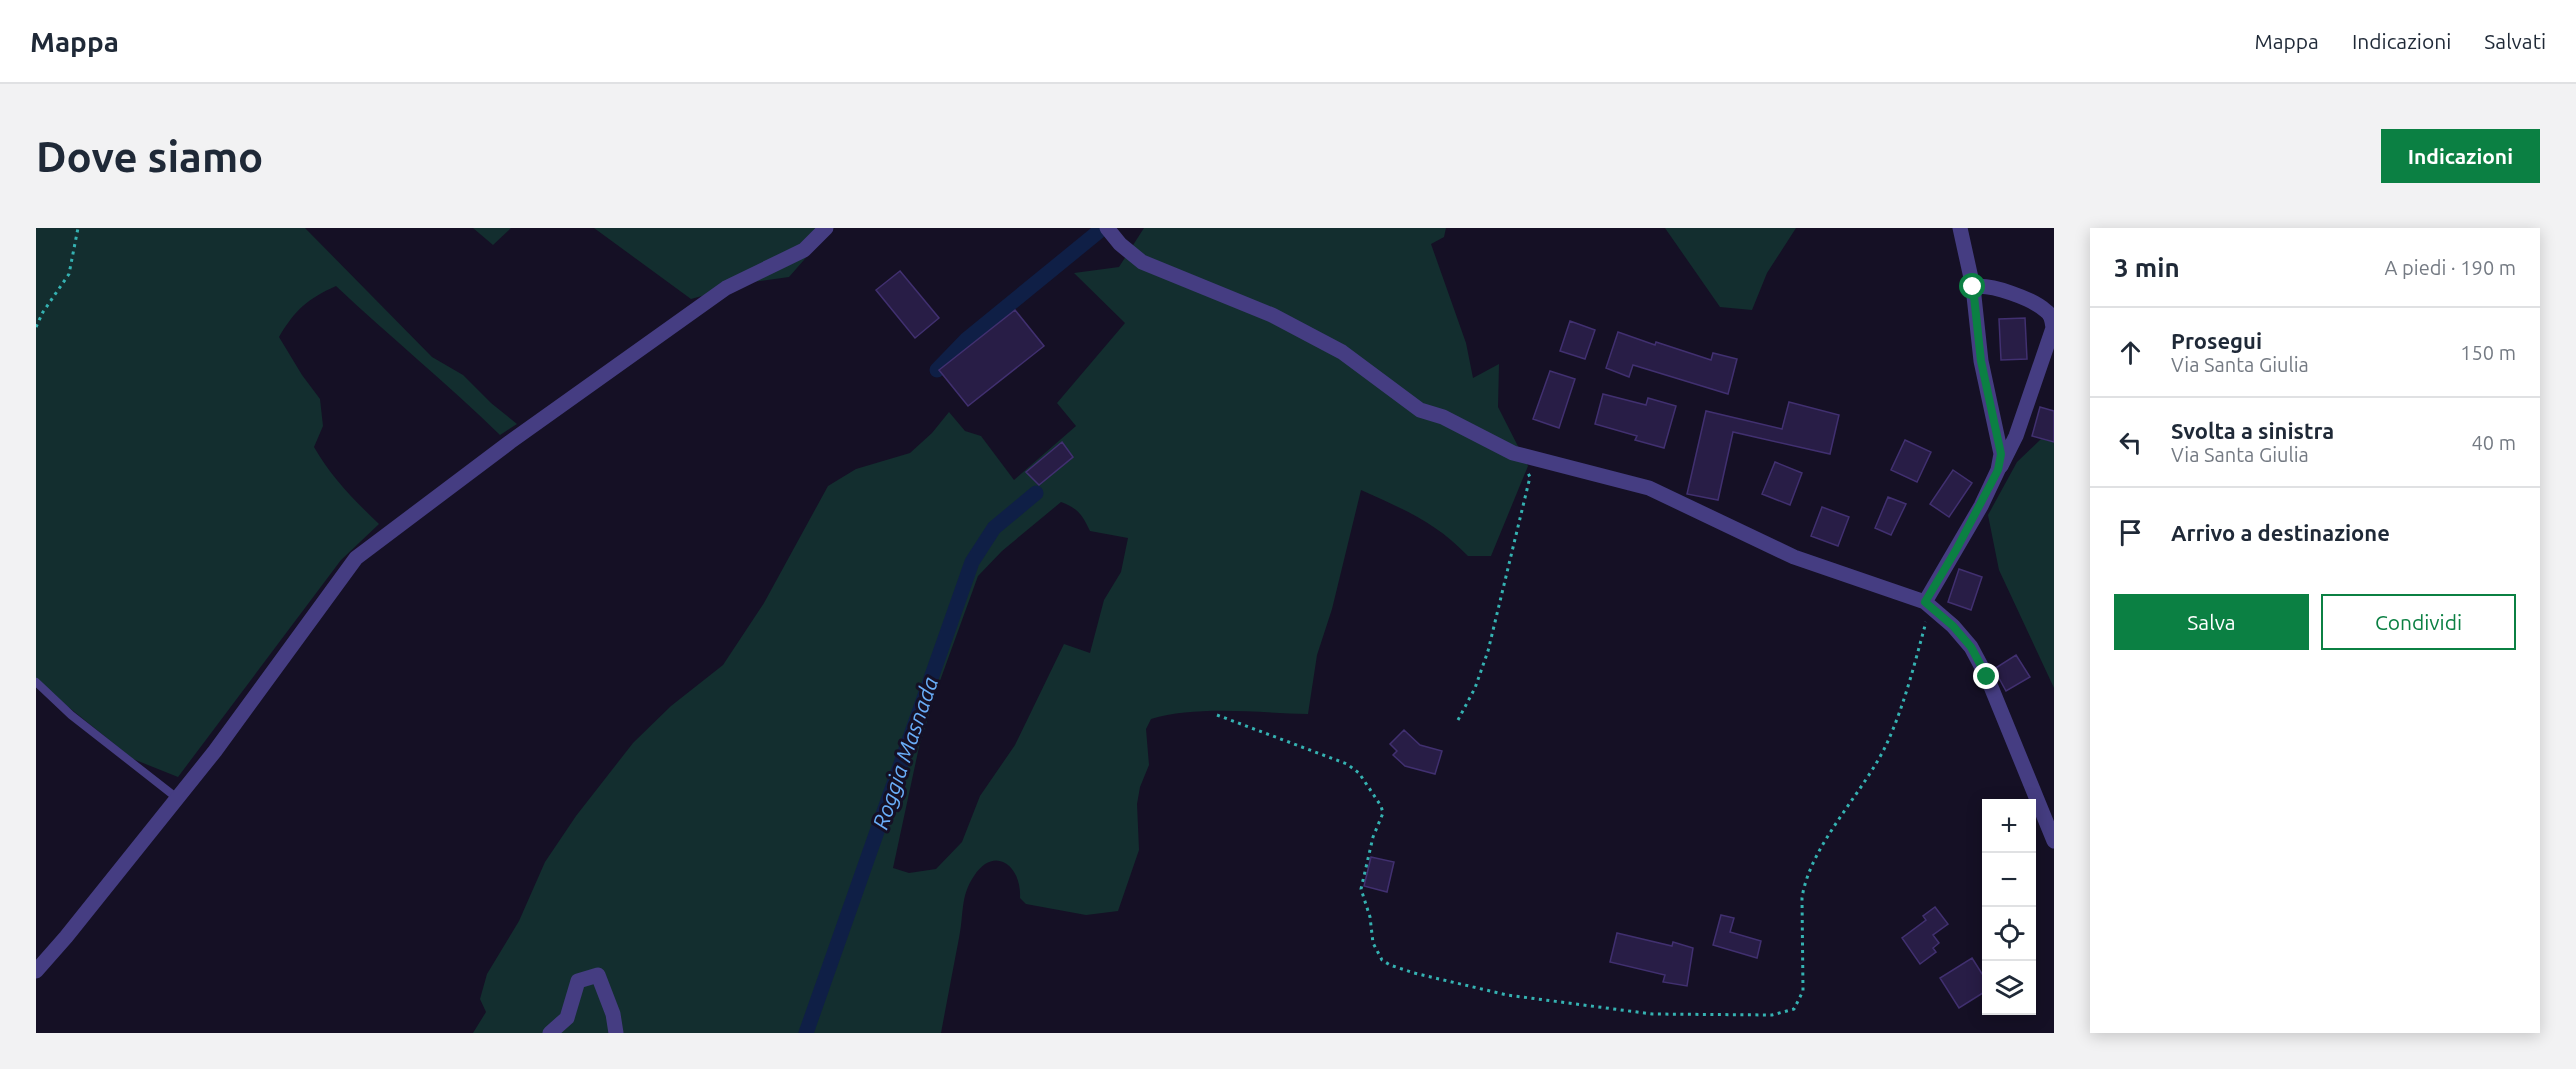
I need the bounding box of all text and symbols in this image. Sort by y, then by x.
text: Mappa [30,26,119,57]
text: Mappa [2254,29,2319,53]
text: Indicazioni [2352,29,2451,53]
text: Salvati [2484,29,2546,53]
button: Indicazioni [2381,129,2540,183]
text: Dove siamo [36,133,263,180]
text: 3 min [2114,253,2180,282]
text: A piedi · 190 m [2385,256,2516,279]
route start [1959,273,1985,299]
text: Prosegui [2171,328,2262,353]
icon: ahead [2114,336,2147,369]
text: 150 m [2460,341,2516,364]
text: Via Santa Giulia [2171,353,2309,376]
text: Svolta a sinistra [2171,418,2334,443]
icon: left [2114,426,2147,459]
text: 40 m [2472,431,2516,454]
text: Via Santa Giulia [2171,443,2309,466]
icon: arrive [2114,516,2147,549]
text: Arrivo a destinazione [2171,520,2390,545]
button: Salva [2114,594,2309,650]
button: Condividi [2321,594,2516,650]
route end [1973,663,1999,689]
water label: Roggia Masnada [867,673,942,832]
map controls [1982,799,2036,1015]
button: + [1982,799,2036,853]
button: − [1982,853,2036,907]
button: locate [1982,907,2036,961]
button: layers [1982,961,2036,1015]

